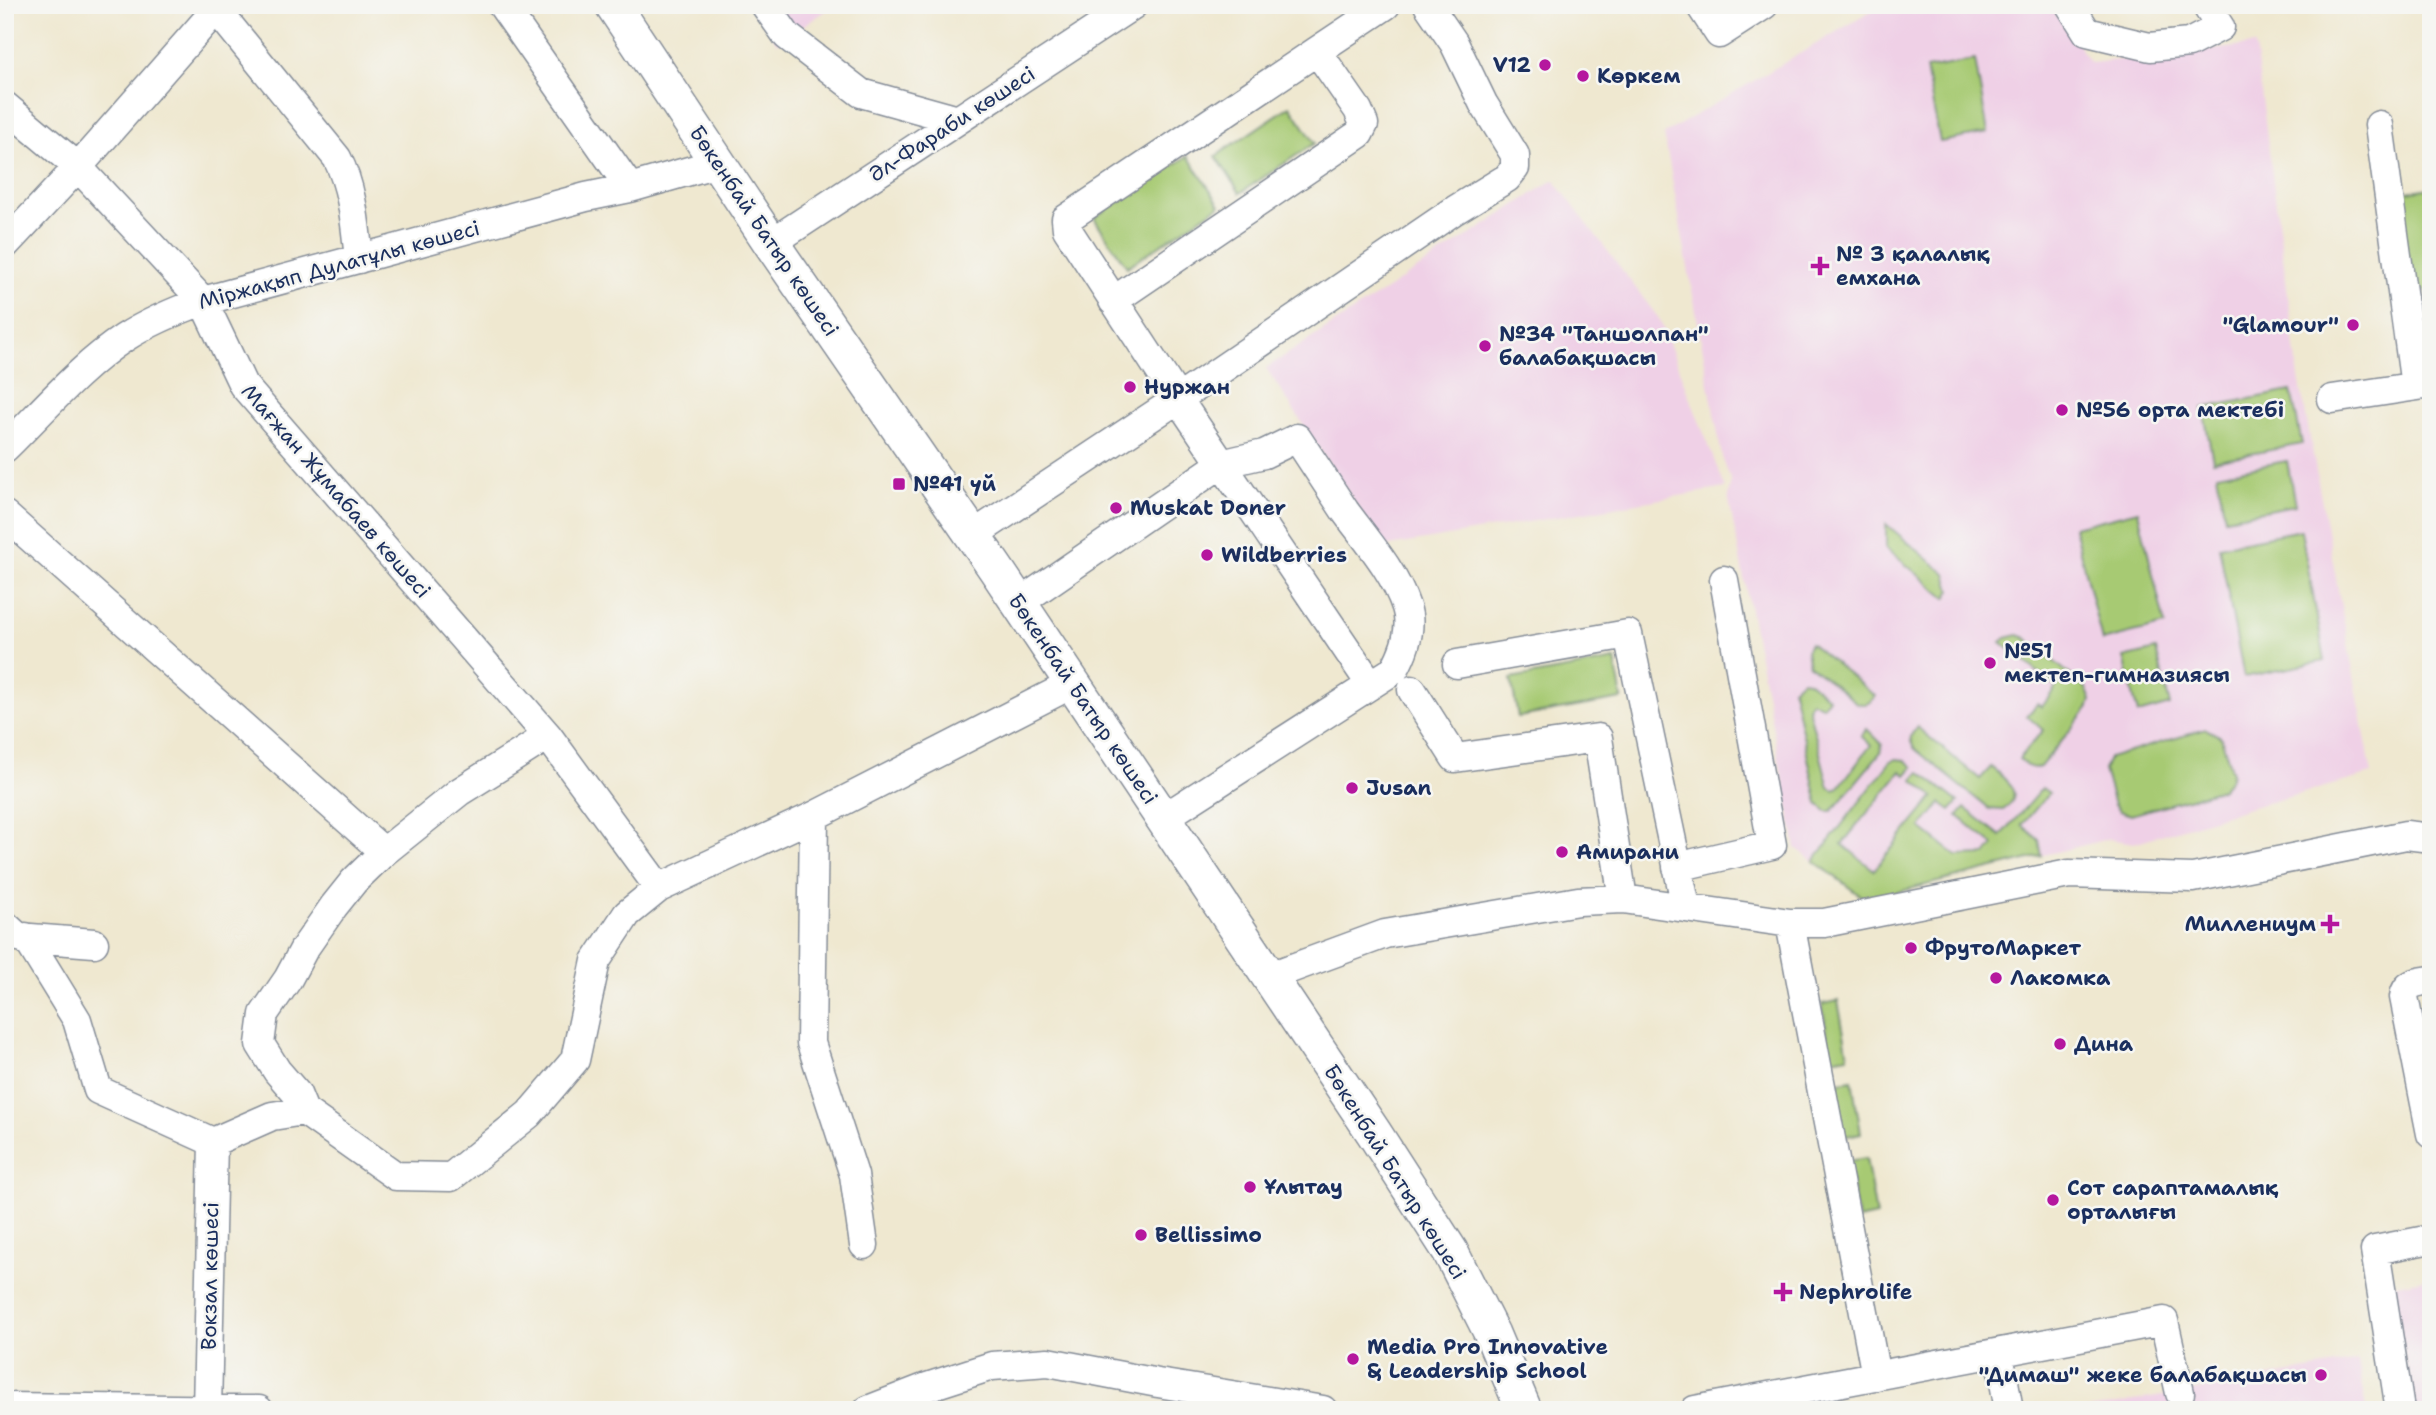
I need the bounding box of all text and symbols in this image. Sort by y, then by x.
place label: V12 [1493,51,1531,79]
marker: V12 [1537,57,1553,73]
street label: Әл-Фараби көшесі [863,60,1041,188]
place label: Көркем [1597,62,1681,90]
marker: Көркем [1575,68,1591,84]
street label: Бөкенбай Батыр көшесі [683,120,845,342]
street label: Міржақып Дулатұлы көшесі [195,214,483,316]
place label: № 3 қалалық емхана [1836,240,1990,292]
marker: № 3 қалалық емхана [1810,256,1830,276]
place label: "Glamour" [2222,311,2339,339]
marker: "Glamour" [2345,317,2361,333]
place label: №34 "Таншолпан" балабақшасы [1499,320,1709,372]
marker: №34 "Таншолпан" балабақшасы [1477,338,1493,354]
place label: Нуржан [1144,373,1230,401]
street label: Мағжан Жұмабаев көшесі [235,378,437,604]
marker: Нуржан [1122,379,1138,395]
place label: №56 орта мектебі [2076,396,2284,424]
marker: №56 орта мектебі [2054,402,2070,418]
place label: №41 үй [913,470,997,498]
marker: №41 үй [891,476,907,492]
place label: Muskat Doner [1130,494,1286,522]
marker: Muskat Doner [1108,500,1124,516]
place label: Wildberries [1221,541,1347,569]
marker: Wildberries [1199,547,1215,563]
street label: Бөкенбай Батыр көшесі [1002,588,1164,810]
place label: №51 мектеп-гимназиясы [2004,637,2230,689]
marker: №51 мектеп-гимназиясы [1982,655,1998,671]
place label: Jusan [1366,774,1432,802]
marker: Jusan [1344,780,1360,796]
place label: Амирани [1576,838,1679,866]
marker: Амирани [1554,844,1570,860]
place label: Миллениум [2184,910,2317,938]
marker: Миллениум [2322,916,2338,932]
place label: ФрутоМаркет [1925,934,2081,962]
marker: ФрутоМаркет [1903,940,1919,956]
place label: Лакомка [2010,964,2111,992]
marker: Лакомка [1988,970,2004,986]
place label: Дина [2074,1030,2134,1058]
marker: Дина [2052,1036,2068,1052]
street label: Бөкенбай Батыр көшесі [1317,1059,1473,1285]
place label: Ұлытау [1264,1173,1343,1201]
place label: Сот сараптамалық орталығы [2067,1174,2279,1226]
marker: Ұлытау [1242,1179,1258,1195]
marker: Сот сараптамалық орталығы [2045,1192,2061,1208]
street label: Вокзал көшесі [195,1202,225,1350]
place label: Bellissimo [1155,1221,1262,1249]
marker: Bellissimo [1133,1227,1149,1243]
place label: Nephrolife [1799,1278,1912,1306]
marker: Nephrolife [1773,1282,1793,1302]
place label: Media Pro Innovative & Leadership School [1367,1333,1608,1385]
marker: Media Pro Innovative & Leadership School [1345,1351,1361,1367]
place label: "Димаш" жеке балабақшасы [1978,1361,2307,1389]
marker: "Димаш" жеке балабақшасы [2313,1367,2329,1383]

